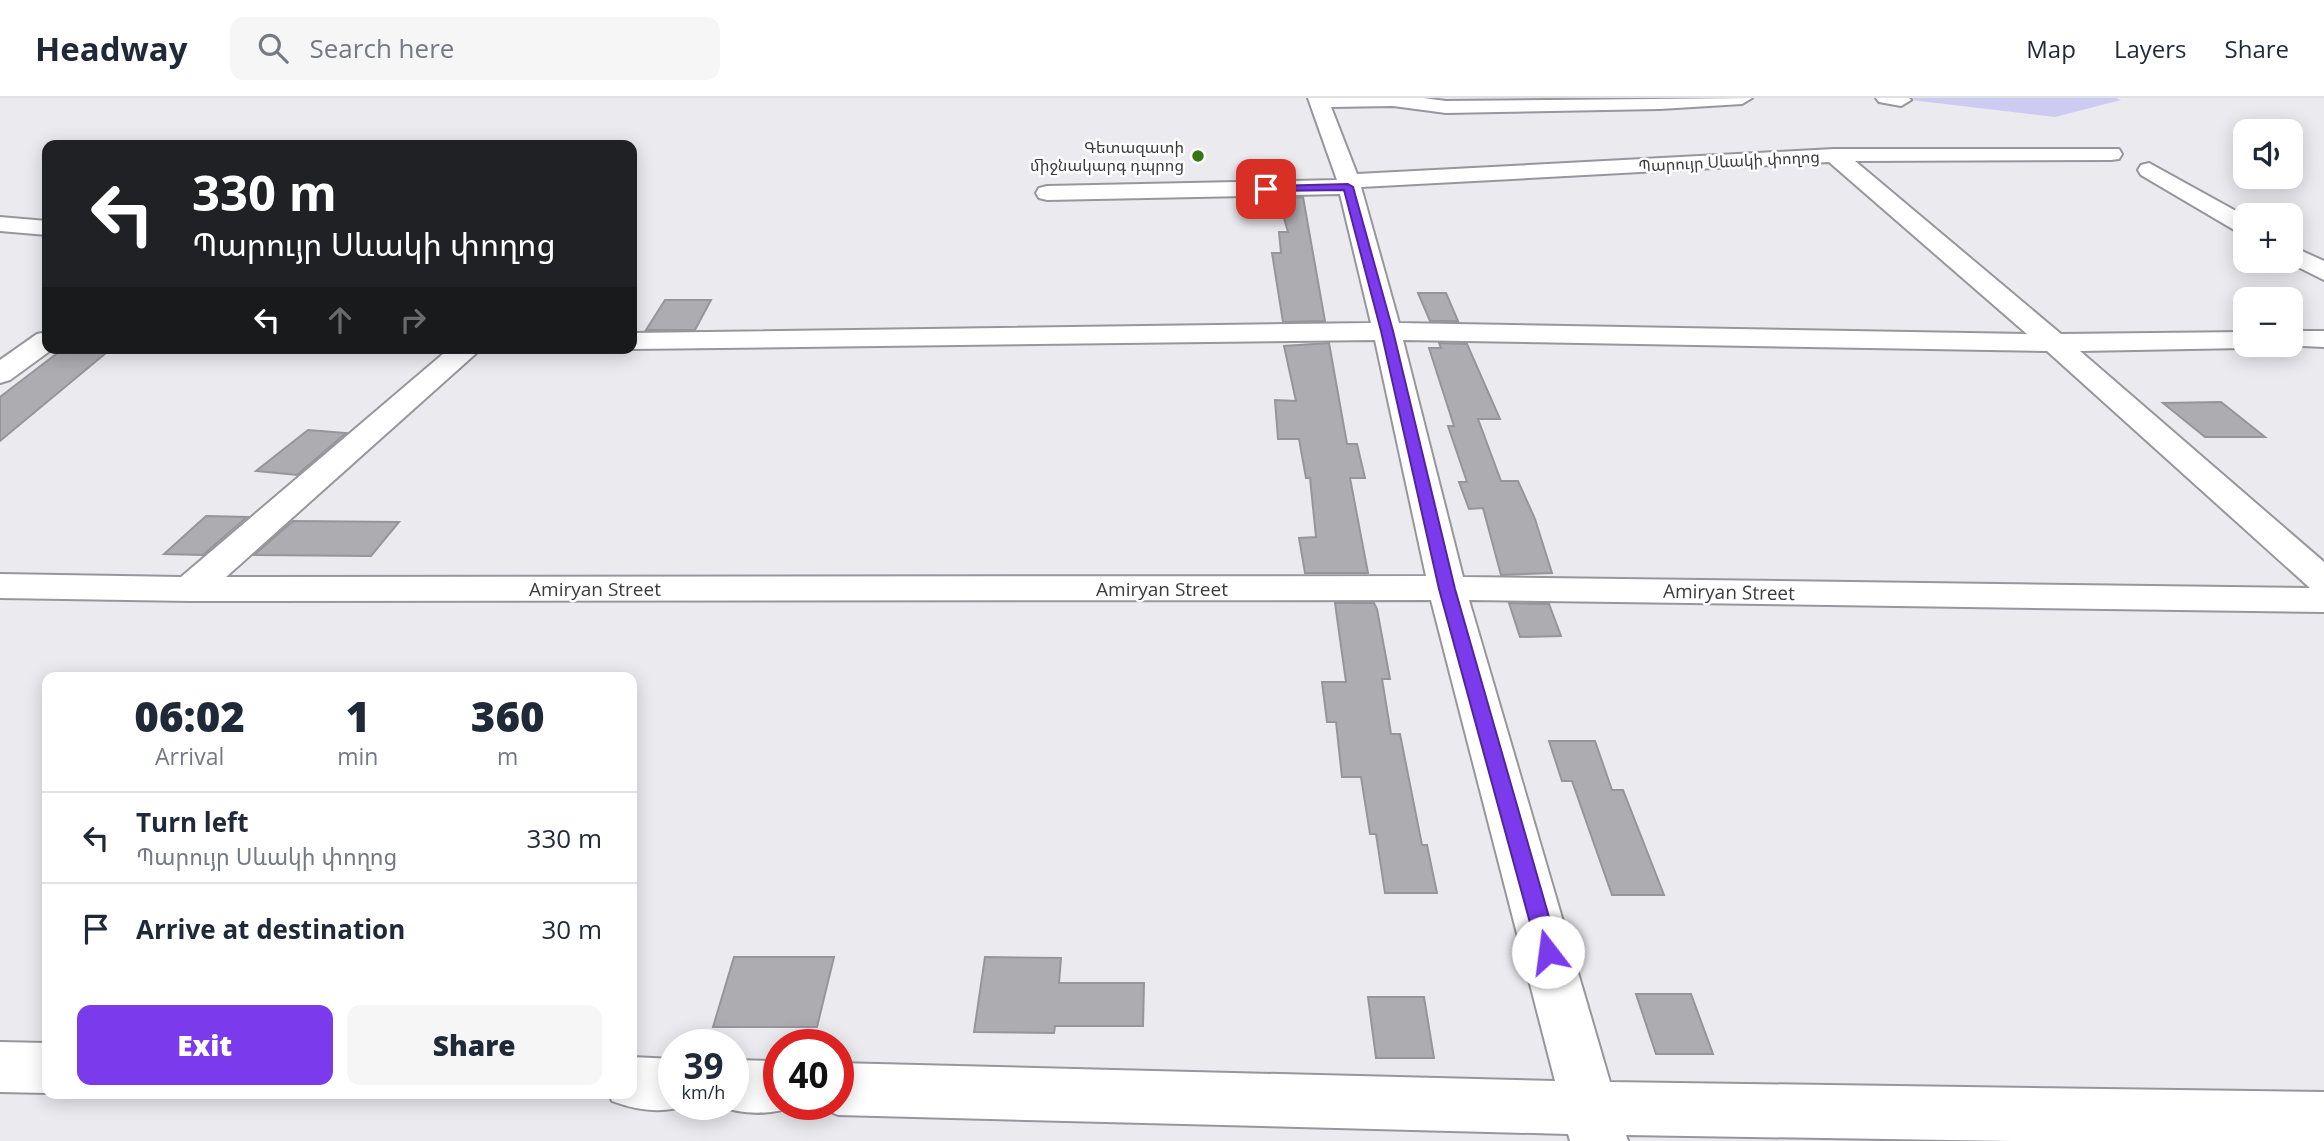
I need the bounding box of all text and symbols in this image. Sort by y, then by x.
search box [230,17,720,80]
text: Headway [35,26,188,71]
icon: search [254,29,292,67]
text: Search here [310,30,454,66]
text: Map [2026,32,2076,65]
text: Layers [2114,32,2187,65]
text: Share [2225,32,2289,65]
map controls [2233,119,2303,357]
button: sound [2233,119,2303,189]
place label: Գետազատի միջնակարգ դպրոց [1030,136,1184,176]
street label: Պարույր Սևակի փողոց [1638,145,1820,177]
marker: Գետազատի միջնակարգ դպրոց [1190,148,1206,164]
text: 330 m [192,159,337,225]
pin [1236,159,1296,219]
icon: left [77,168,168,259]
icon: arrive [1247,170,1285,208]
button: + [2233,203,2303,273]
text: Պարույր Սևակի փողոց [192,222,556,265]
button: − [2233,287,2303,357]
icon: left [248,301,286,339]
icon: ahead [321,301,359,339]
icon: right [394,301,432,339]
street label: Amiryan Street [529,576,661,602]
street label: Amiryan Street [1096,576,1228,602]
street label: Amiryan Street [1663,578,1795,606]
text: 06:02 [134,687,245,744]
text: 1 [346,687,370,744]
text: 360 [471,687,545,744]
text: Arrival [155,740,224,772]
text: min [337,740,378,772]
text: m [497,740,518,772]
text: Turn left [136,804,248,840]
icon: left [77,819,115,857]
text: 330 m [527,820,602,856]
text: Պարույր Սևակի փողոց [136,840,397,872]
icon: arrive [77,910,115,948]
text: Arrive at destination [136,911,405,947]
text: 30 m [541,911,602,947]
position arrow [1511,915,1585,989]
button: Exit [77,1005,333,1085]
button: Share [347,1005,602,1085]
speed limit sign: 40 [763,1029,854,1120]
text: 39 [683,1042,724,1089]
text: km/h [682,1080,725,1104]

